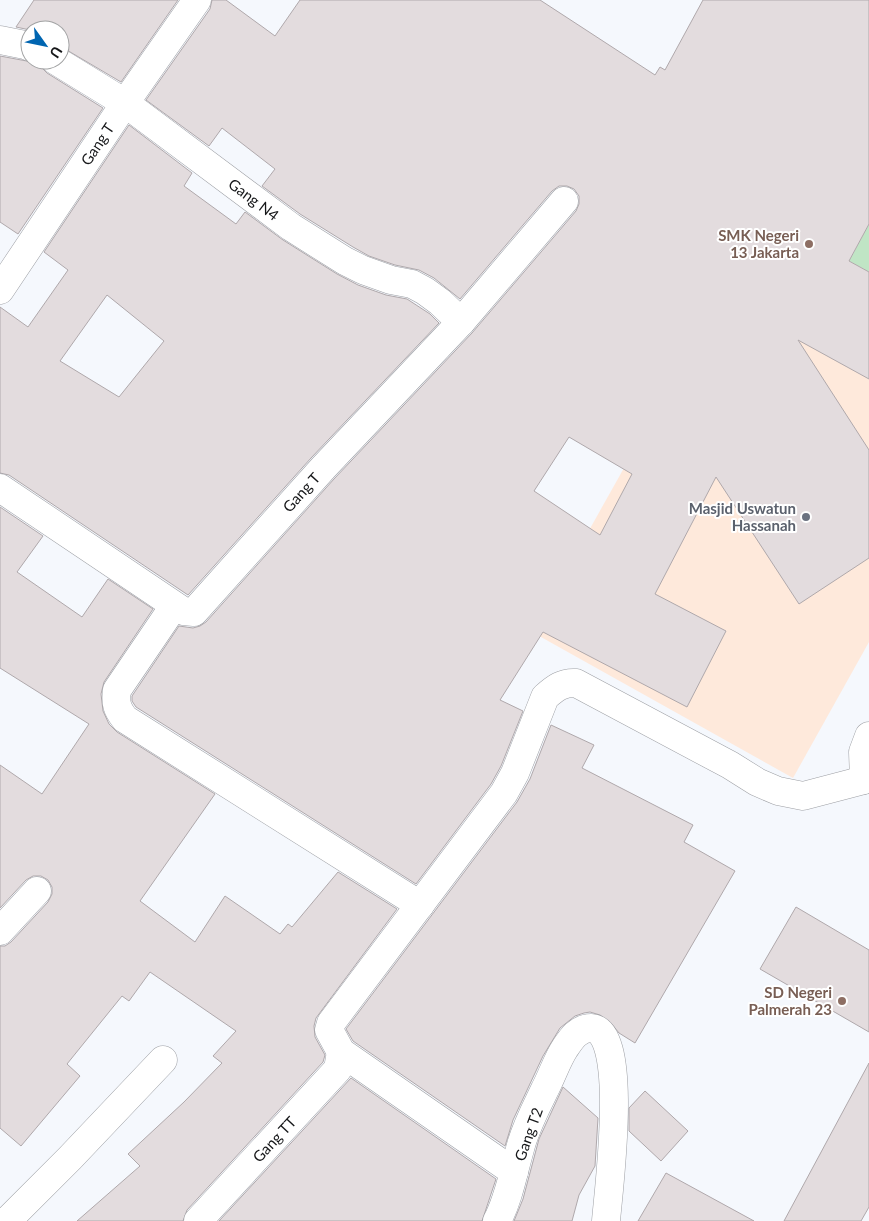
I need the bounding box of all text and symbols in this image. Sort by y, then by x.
north arrow [20,20,70,70]
text: U [46,43,66,61]
street label: Gang T [76,119,118,168]
street label: Gang N4 [225,174,283,224]
place label: SMK Negeri 13 Jakarta [718,226,799,261]
marker: SMK Negeri 13 Jakarta [803,238,815,250]
street label: Gang T [279,468,323,515]
place label: Masjid Uswatun Hassanah [689,499,796,534]
marker: Masjid Uswatun Hassanah [800,511,812,523]
place label: SD Negeri Palmerah 23 [748,983,832,1018]
marker: SD Negeri Palmerah 23 [836,995,848,1007]
street label: Gang T2 [510,1105,546,1163]
street label: Gang TT [248,1112,300,1165]

